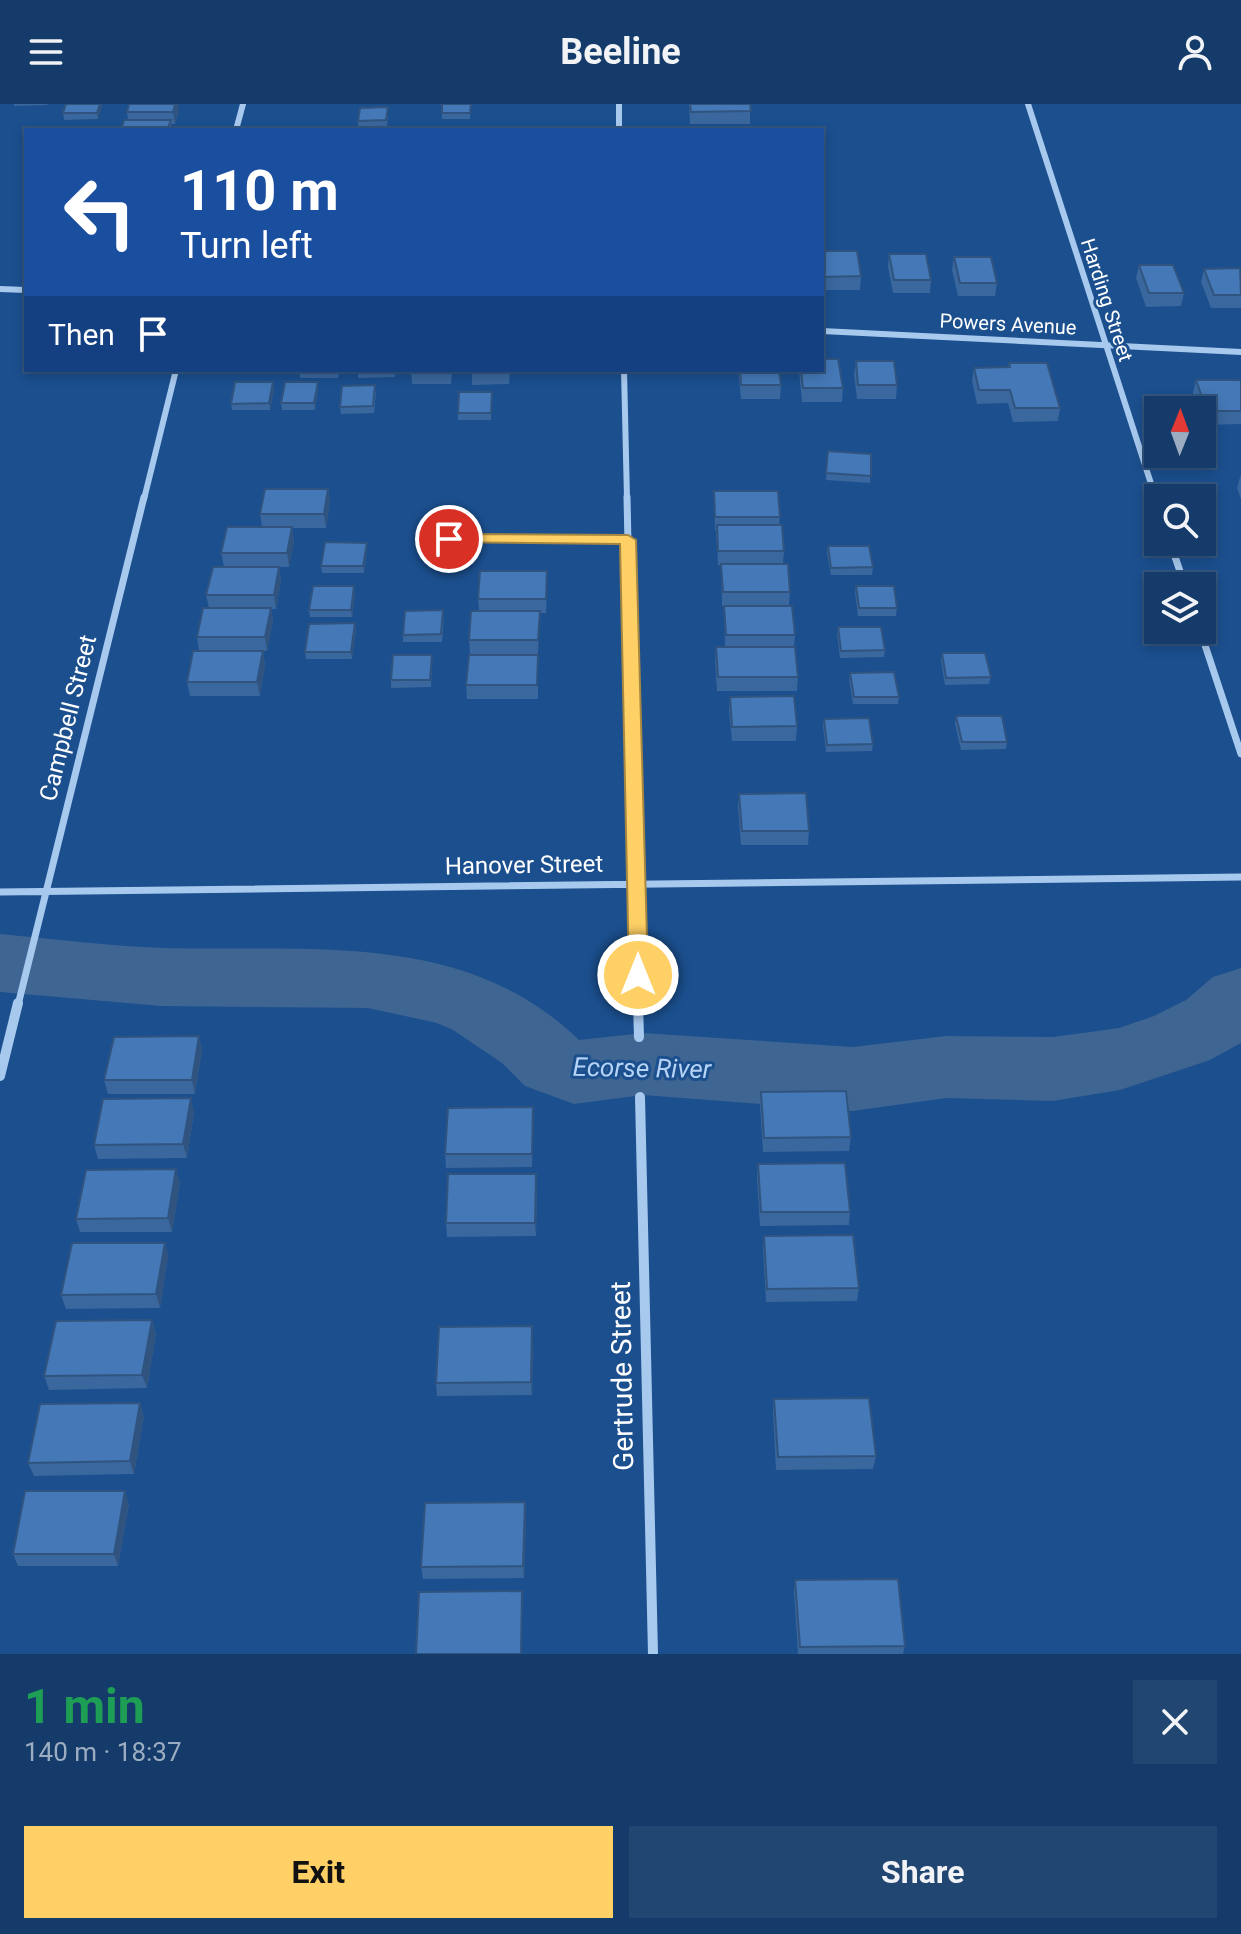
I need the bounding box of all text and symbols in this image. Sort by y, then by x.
icon: menu [24,30,68,74]
icon: person [1173,30,1217,74]
text: Beeline [560,31,681,73]
text: 110 m [180,158,339,224]
icon: left [48,160,152,264]
text: Turn left [180,225,313,267]
street label: Harding Street [1076,235,1138,365]
street label: Powers Avenue [939,308,1077,340]
icon: arrive [131,312,175,356]
text: Then [48,317,115,352]
north arrow [1144,396,1216,468]
map controls [1144,396,1216,644]
button: search [1144,484,1216,556]
pin [415,505,483,573]
icon: arrive [427,517,471,561]
button: layers [1144,572,1216,644]
street label: Campbell Street [34,632,102,804]
street label: Hanover Street [444,850,604,880]
position arrow [596,933,680,1017]
water label: Ecorse River [572,1052,713,1084]
street label: Gertrude Street [604,1281,640,1471]
text: 1 min [24,1678,145,1735]
button: close [1133,1680,1217,1764]
text: 140 m · 18:37 [24,1737,182,1767]
button: Exit [24,1826,613,1918]
button: Share [629,1826,1217,1918]

